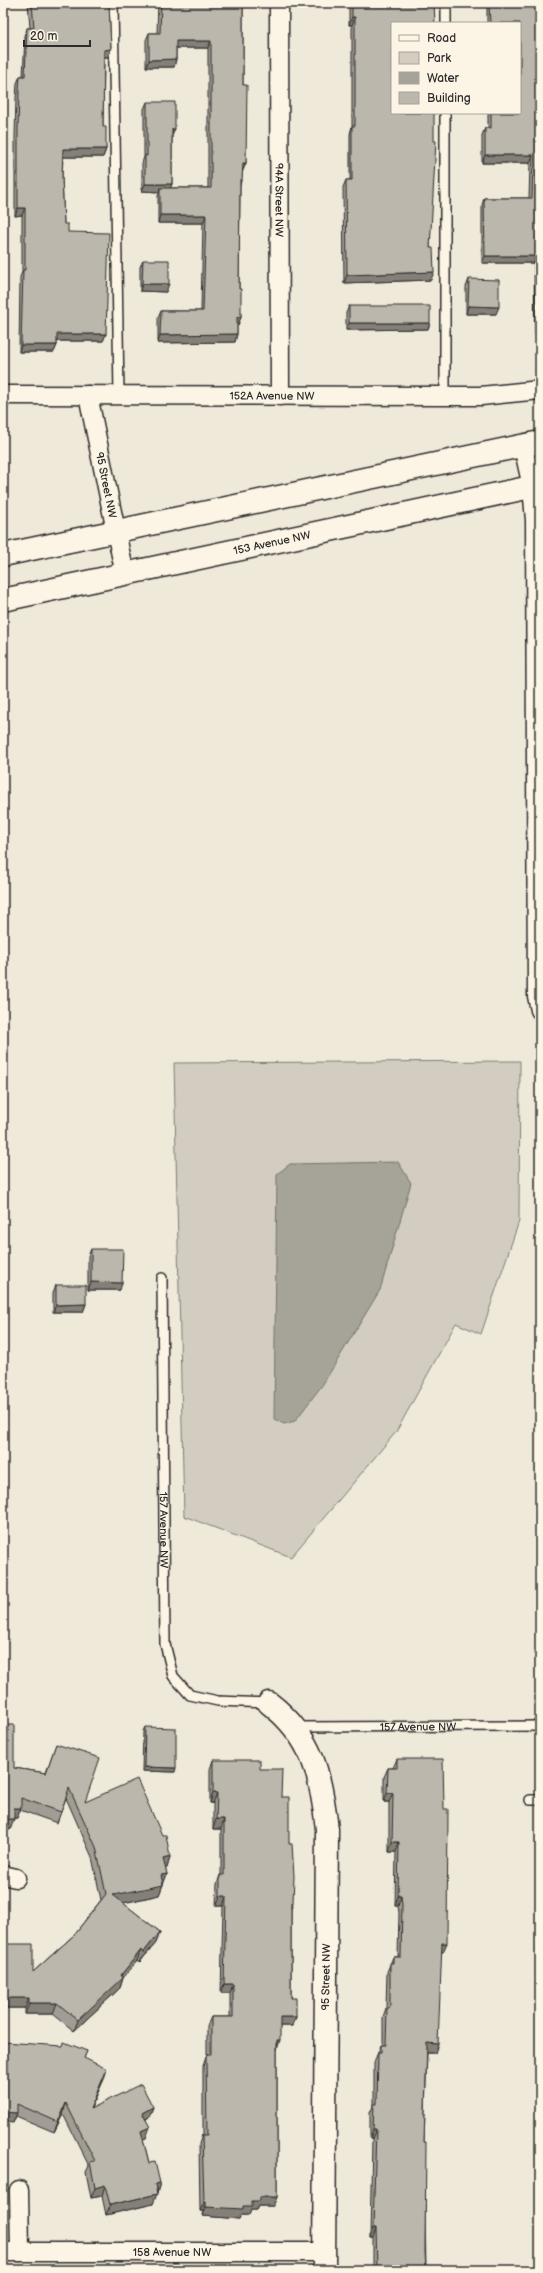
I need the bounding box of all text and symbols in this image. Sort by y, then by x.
scale bar [24,22,90,48]
legend [391,22,521,114]
text: 20 m [30,29,57,44]
text: Road [427,31,456,46]
text: Park [427,51,451,66]
text: Water [427,71,459,86]
text: Building [427,91,471,106]
street label: 94A Street NW [273,163,286,237]
street label: 152A Avenue NW [229,389,315,402]
street label: 95 Street NW [93,451,120,519]
street label: 153 Avenue NW [232,528,312,557]
street label: 157 Avenue NW [157,1492,171,1568]
street label: 157 Avenue NW [380,1720,456,1733]
street label: 95 Street NW [319,1943,333,2011]
street label: 158 Avenue NW [133,2246,211,2259]

